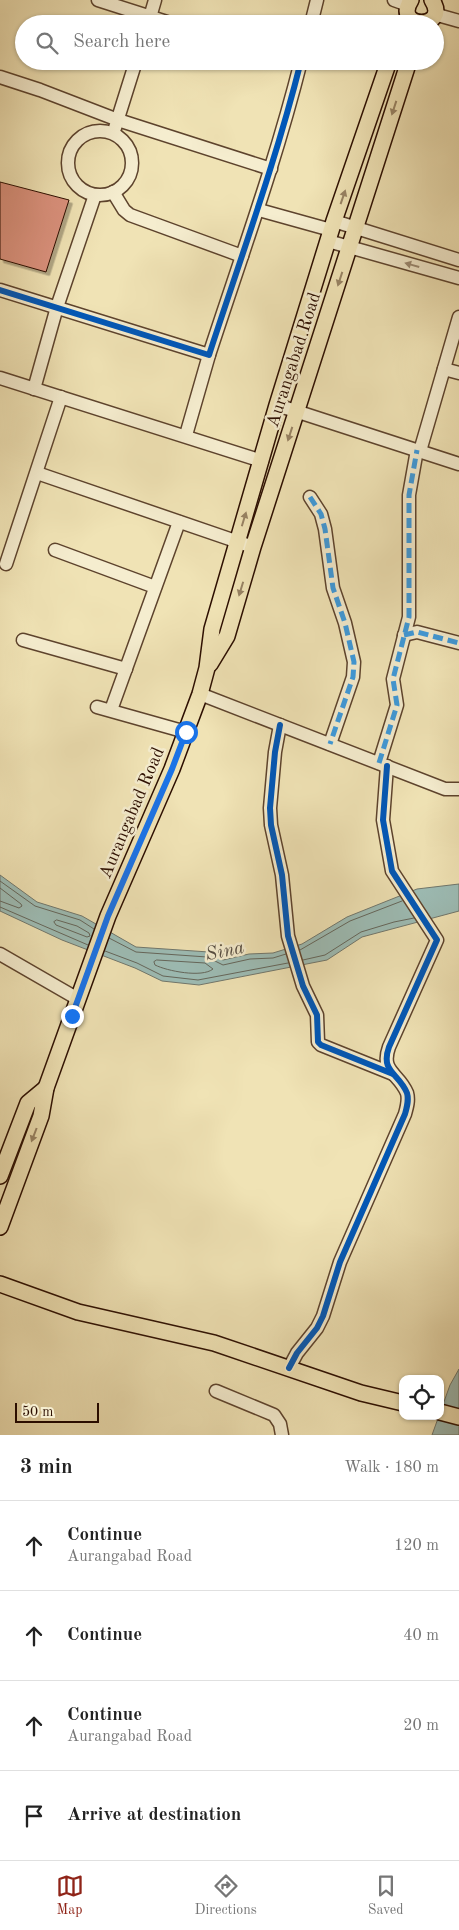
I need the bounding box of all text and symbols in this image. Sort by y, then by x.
search box [15,15,444,70]
icon: search [33,29,61,57]
text: Search here [73,33,170,52]
one-way arrow [390,100,398,115]
one-way arrow [340,189,347,204]
one-way arrow [404,261,420,269]
one-way arrow [335,272,343,287]
street label: Aurangabad Road [264,290,324,430]
one-way arrow [286,427,294,442]
one-way arrow [241,512,249,527]
one-way arrow [237,581,245,596]
route start [175,721,198,744]
street label: Aurangabad Road [96,745,168,881]
water label: Sina [204,939,246,965]
route end [61,1005,84,1028]
one-way arrow [30,1128,38,1142]
map controls [399,1375,444,1420]
button: locate [399,1375,444,1420]
scale bar [15,1400,99,1423]
text: 50 m [22,1405,53,1419]
text: 3 min [20,1457,73,1478]
text: Walk · 180 m [344,1460,439,1476]
text: Continue [67,1526,142,1545]
icon: ahead [20,1532,48,1560]
text: 120 m [394,1538,439,1554]
text: Aurangabad Road [67,1549,192,1565]
icon: ahead [20,1622,48,1650]
text: Continue [67,1626,142,1645]
text: 40 m [403,1628,439,1644]
text: Continue [67,1706,142,1725]
icon: ahead [20,1712,48,1740]
text: 20 m [403,1718,439,1734]
text: Aurangabad Road [67,1729,192,1745]
icon: arrive [20,1802,48,1830]
text: Arrive at destination [67,1806,241,1825]
tab: Map [56,1872,84,1919]
tab: Directions [195,1872,257,1919]
tab: Saved [368,1872,403,1919]

